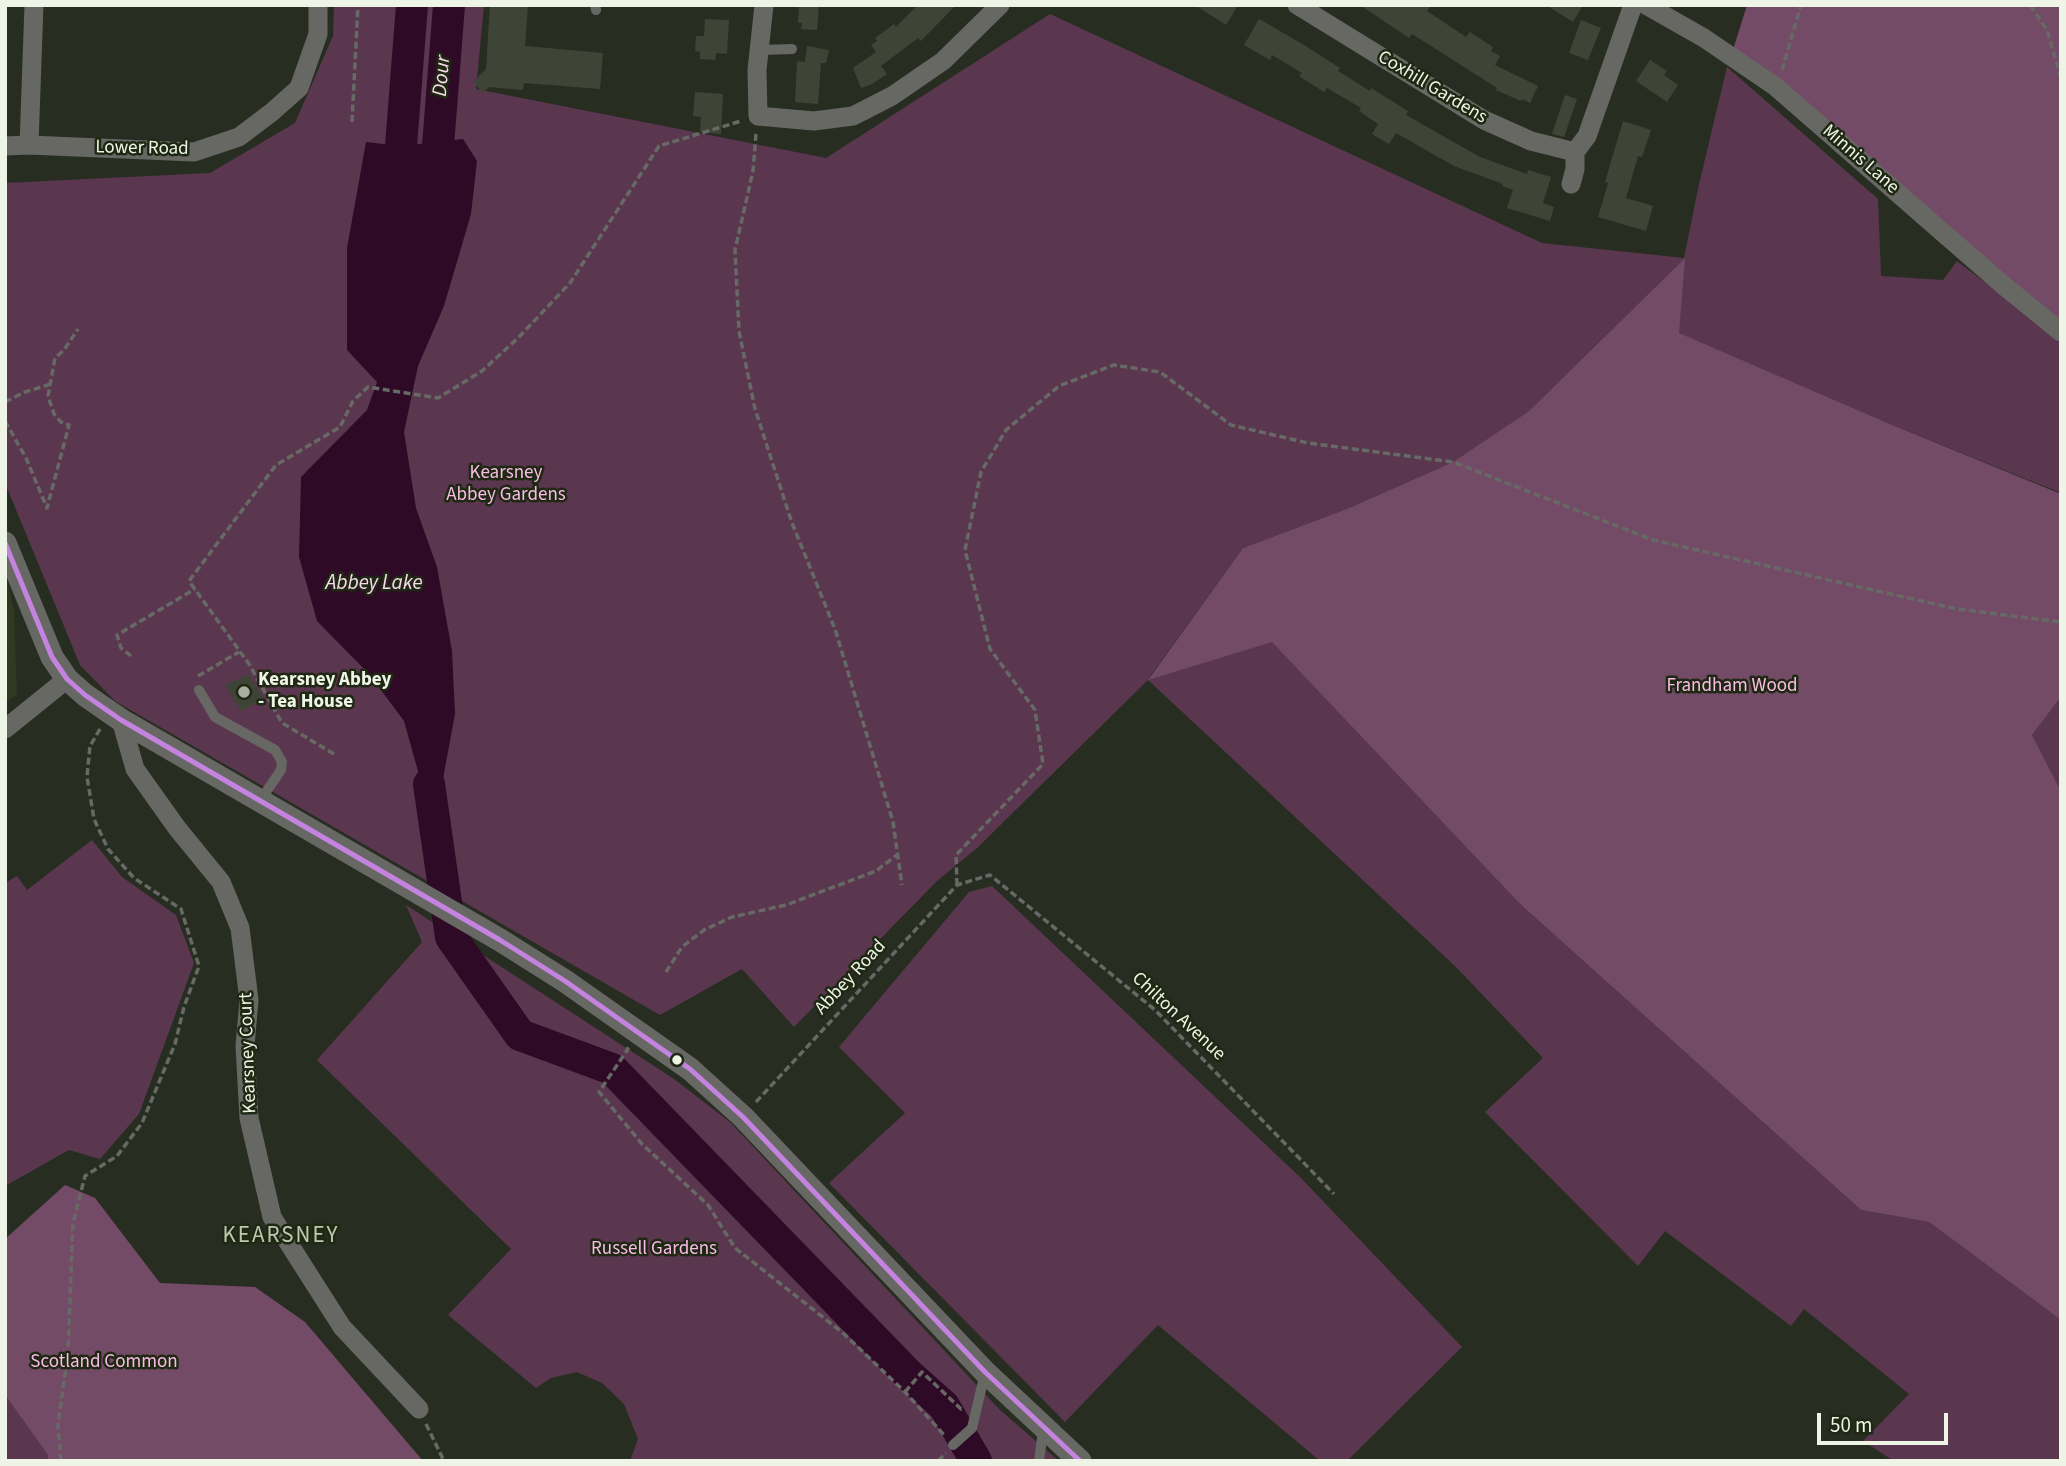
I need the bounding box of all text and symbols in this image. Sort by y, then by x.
street label: Coxhill Gardens [1373,46,1491,130]
water label: Dour [429,54,457,98]
street label: Minnis Lane [1817,120,1903,200]
street label: Lower Road [95,137,189,161]
park label: Kearsney Abbey Gardens [446,463,566,507]
water label: Abbey Lake [325,571,423,597]
place label: Kearsney Abbey - Tea House [258,670,391,714]
park label: Frandham Wood [1666,676,1798,698]
marker: Kearsney Abbey - Tea House [236,684,252,700]
street label: Abbey Road [811,936,891,1020]
street label: Chilton Avenue [1126,968,1230,1066]
street label: Kearsney Court [235,992,263,1114]
unlabelled marker [670,1053,684,1067]
district label: KEARSNEY [224,1223,338,1251]
park label: Russell Gardens [591,1239,717,1261]
park label: Scotland Common [30,1352,178,1374]
scale bar [1821,1400,1952,1444]
text: 50 m [1830,1410,1872,1440]

